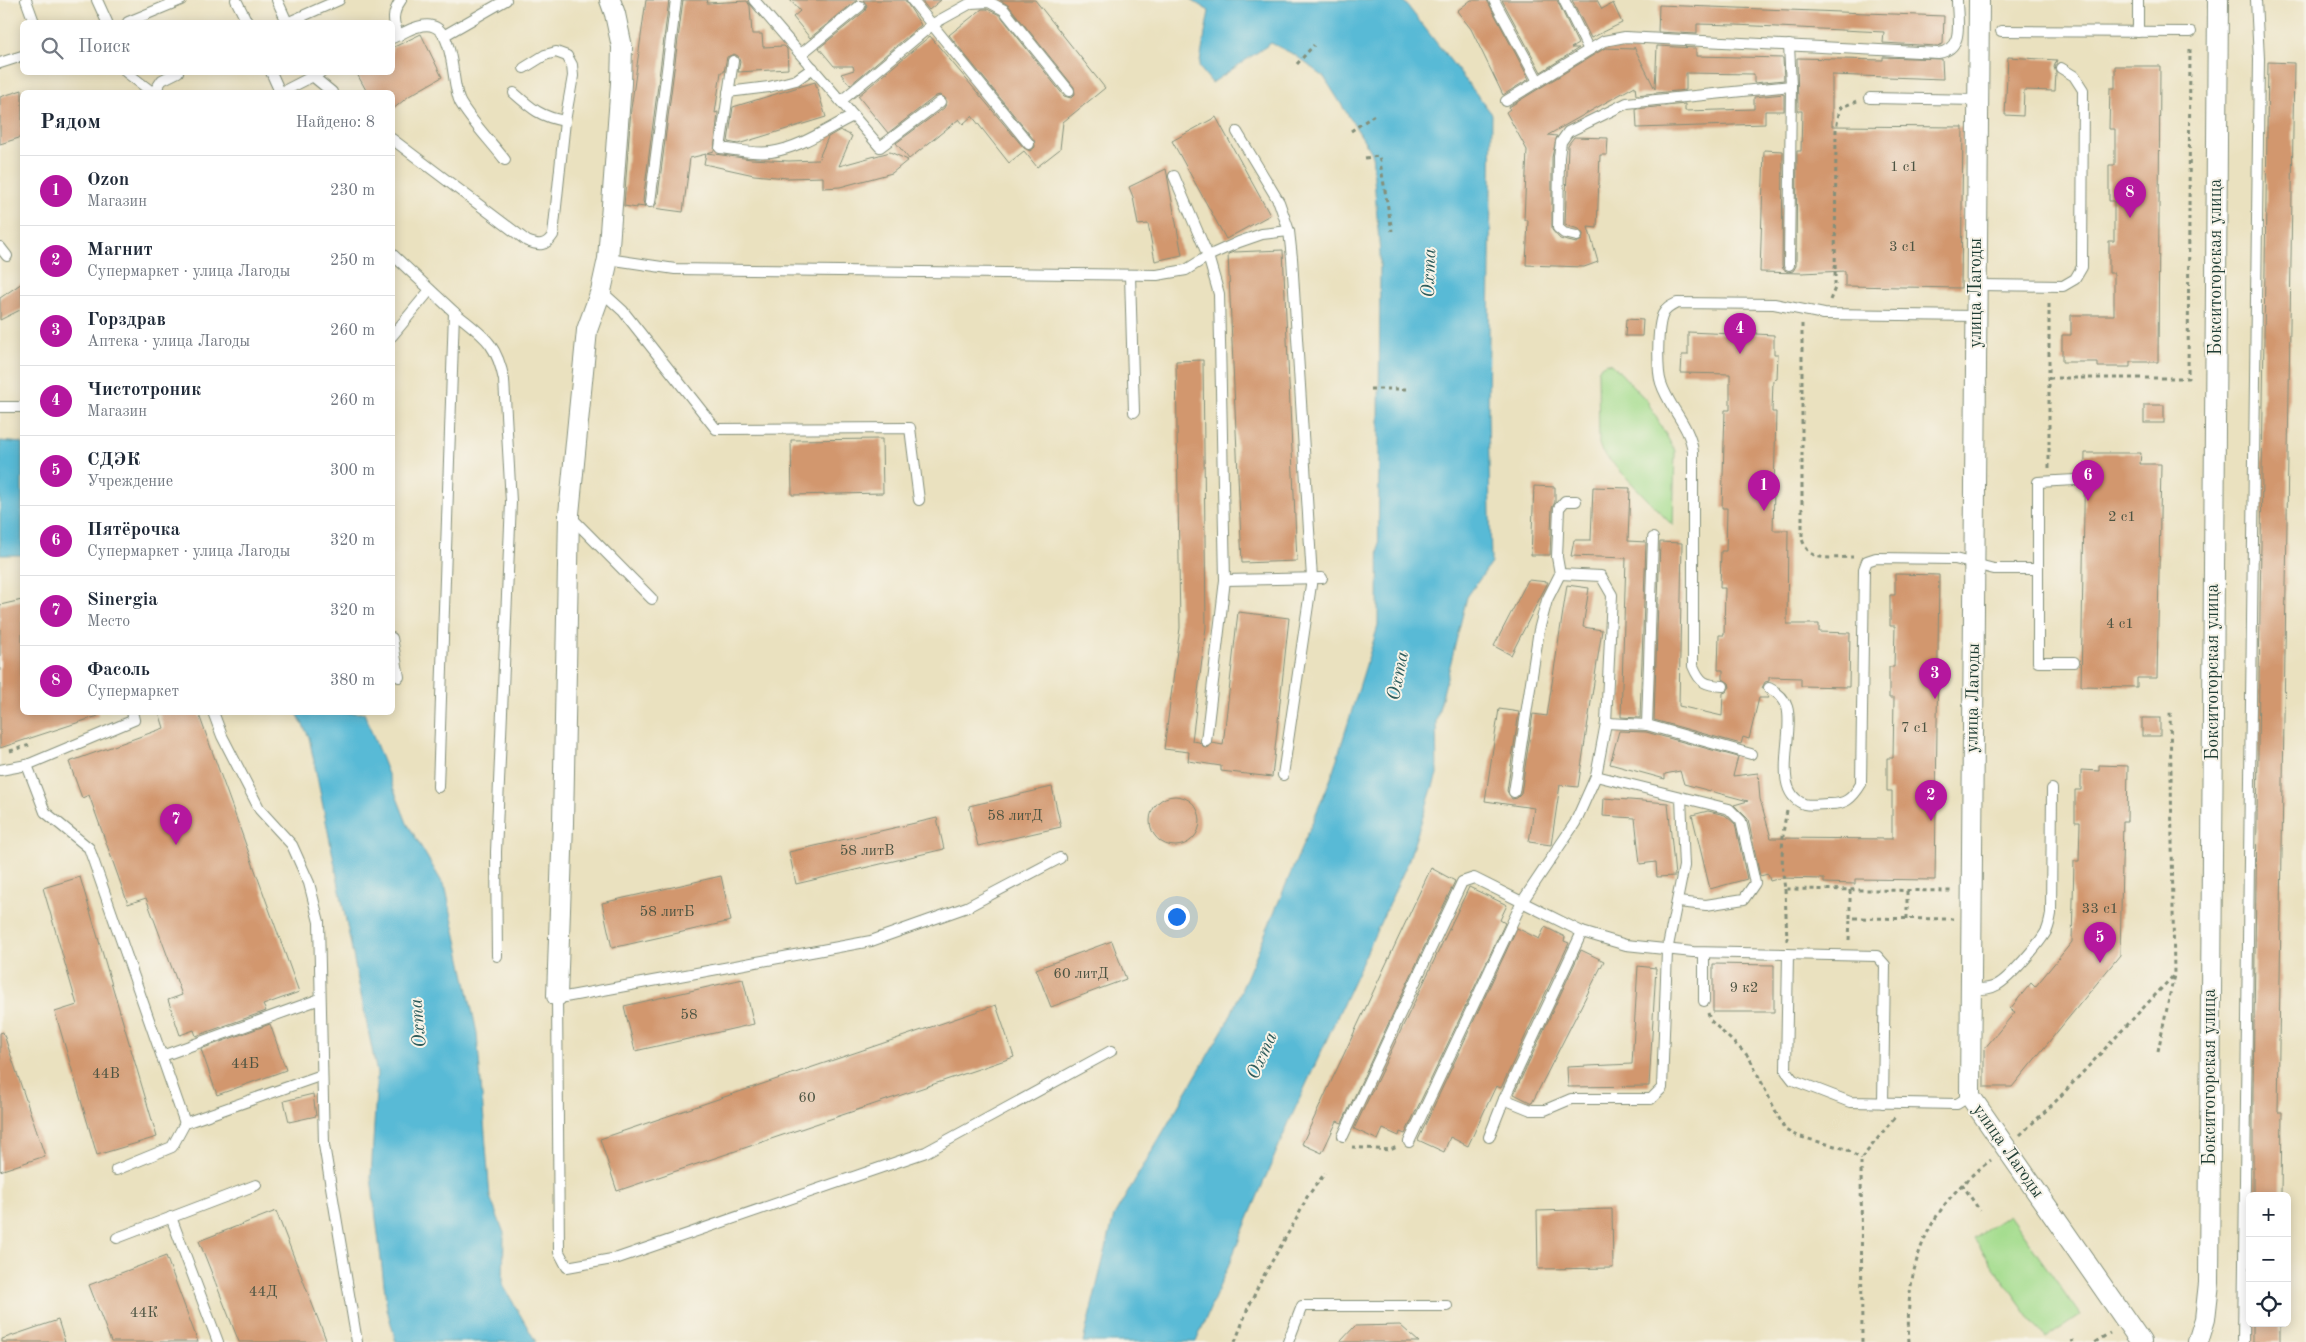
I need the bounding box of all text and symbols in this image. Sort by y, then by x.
search box [20,20,395,75]
icon: search [38,34,66,62]
text: Поиск [78,38,130,57]
text: Рядом [40,112,101,133]
text: Найдено: 8 [296,115,375,131]
house number: 1 c1 [1890,160,1918,175]
text: Ozon [87,171,129,190]
pin: 8 [2114,177,2146,218]
street label: Бокситогорская улица [2207,178,2225,356]
text: 1 [51,183,61,199]
text: 230 m [330,183,375,199]
text: Магазин [87,194,147,210]
street label: улица Лагоды [1967,238,1985,348]
house number: 3 с1 [1889,240,1917,255]
text: Магнит [87,241,153,260]
water label: Охта [1420,248,1440,298]
text: 2 [51,253,61,269]
text: 250 m [330,253,375,269]
text: Супермаркет · улица Лагоды [87,264,290,280]
text: Горздрав [87,311,166,330]
pin: 4 [1724,313,1756,354]
text: 3 [51,323,61,339]
text: 260 m [330,323,375,339]
text: Аптека · улица Лагоды [87,334,250,350]
text: Чистотроник [87,381,201,400]
text: 4 [51,393,61,409]
text: 260 m [330,393,375,409]
text: Магазин [87,404,147,420]
text: СДЭК [87,451,140,470]
pin: 6 [2072,460,2104,501]
text: 5 [51,463,61,479]
text: 300 m [330,463,375,479]
pin: 1 [1748,470,1780,511]
text: Учреждение [87,474,173,490]
house number: 2 с1 [2108,510,2136,525]
text: Пятёрочка [87,521,180,540]
text: 6 [51,533,61,549]
text: 320 m [330,533,375,549]
text: Супермаркет · улица Лагоды [87,544,290,560]
street label: Бокситогорская улица [2204,583,2222,761]
text: Sinergia [87,591,158,610]
text: 7 [51,603,61,619]
text: 320 m [330,603,375,619]
text: Место [87,614,130,630]
house number: 4 с1 [2106,617,2134,632]
street label: улица Лагоды [1963,643,1983,753]
water label: Охта [1385,650,1413,702]
pin: 3 [1919,658,1951,699]
text: Фасоль [87,661,150,680]
text: 8 [51,673,61,689]
text: 380 m [330,673,375,689]
text: Супермаркет [87,684,179,700]
house number: 7 с1 [1901,721,1929,736]
pin: 2 [1915,780,1947,821]
pin: 7 [160,804,192,845]
house number: 58 литД [987,809,1043,824]
house number: 58 литВ [840,844,894,859]
house number: 33 с1 [2082,902,2118,917]
your location [1164,904,1190,930]
house number: 58 литБ [640,905,694,920]
pin: 5 [2084,922,2116,963]
house number: 60 литД [1053,967,1109,982]
house number: 9 к2 [1729,981,1759,996]
street label: Бокситогорская улица [2201,988,2219,1166]
water label: Охта [407,997,431,1049]
house number: 58 [680,1008,698,1023]
water label: Охта [1244,1029,1282,1083]
house number: 44Б [231,1057,259,1072]
house number: 44В [92,1067,120,1082]
house number: 60 [798,1091,816,1106]
street label: улица Лагоды [1969,1101,2047,1201]
map controls [2246,1192,2291,1327]
button: + [2246,1192,2291,1237]
button: − [2246,1237,2291,1282]
button: locate [2246,1282,2291,1327]
house number: 44Д [249,1285,277,1300]
house number: 44К [130,1306,158,1321]

